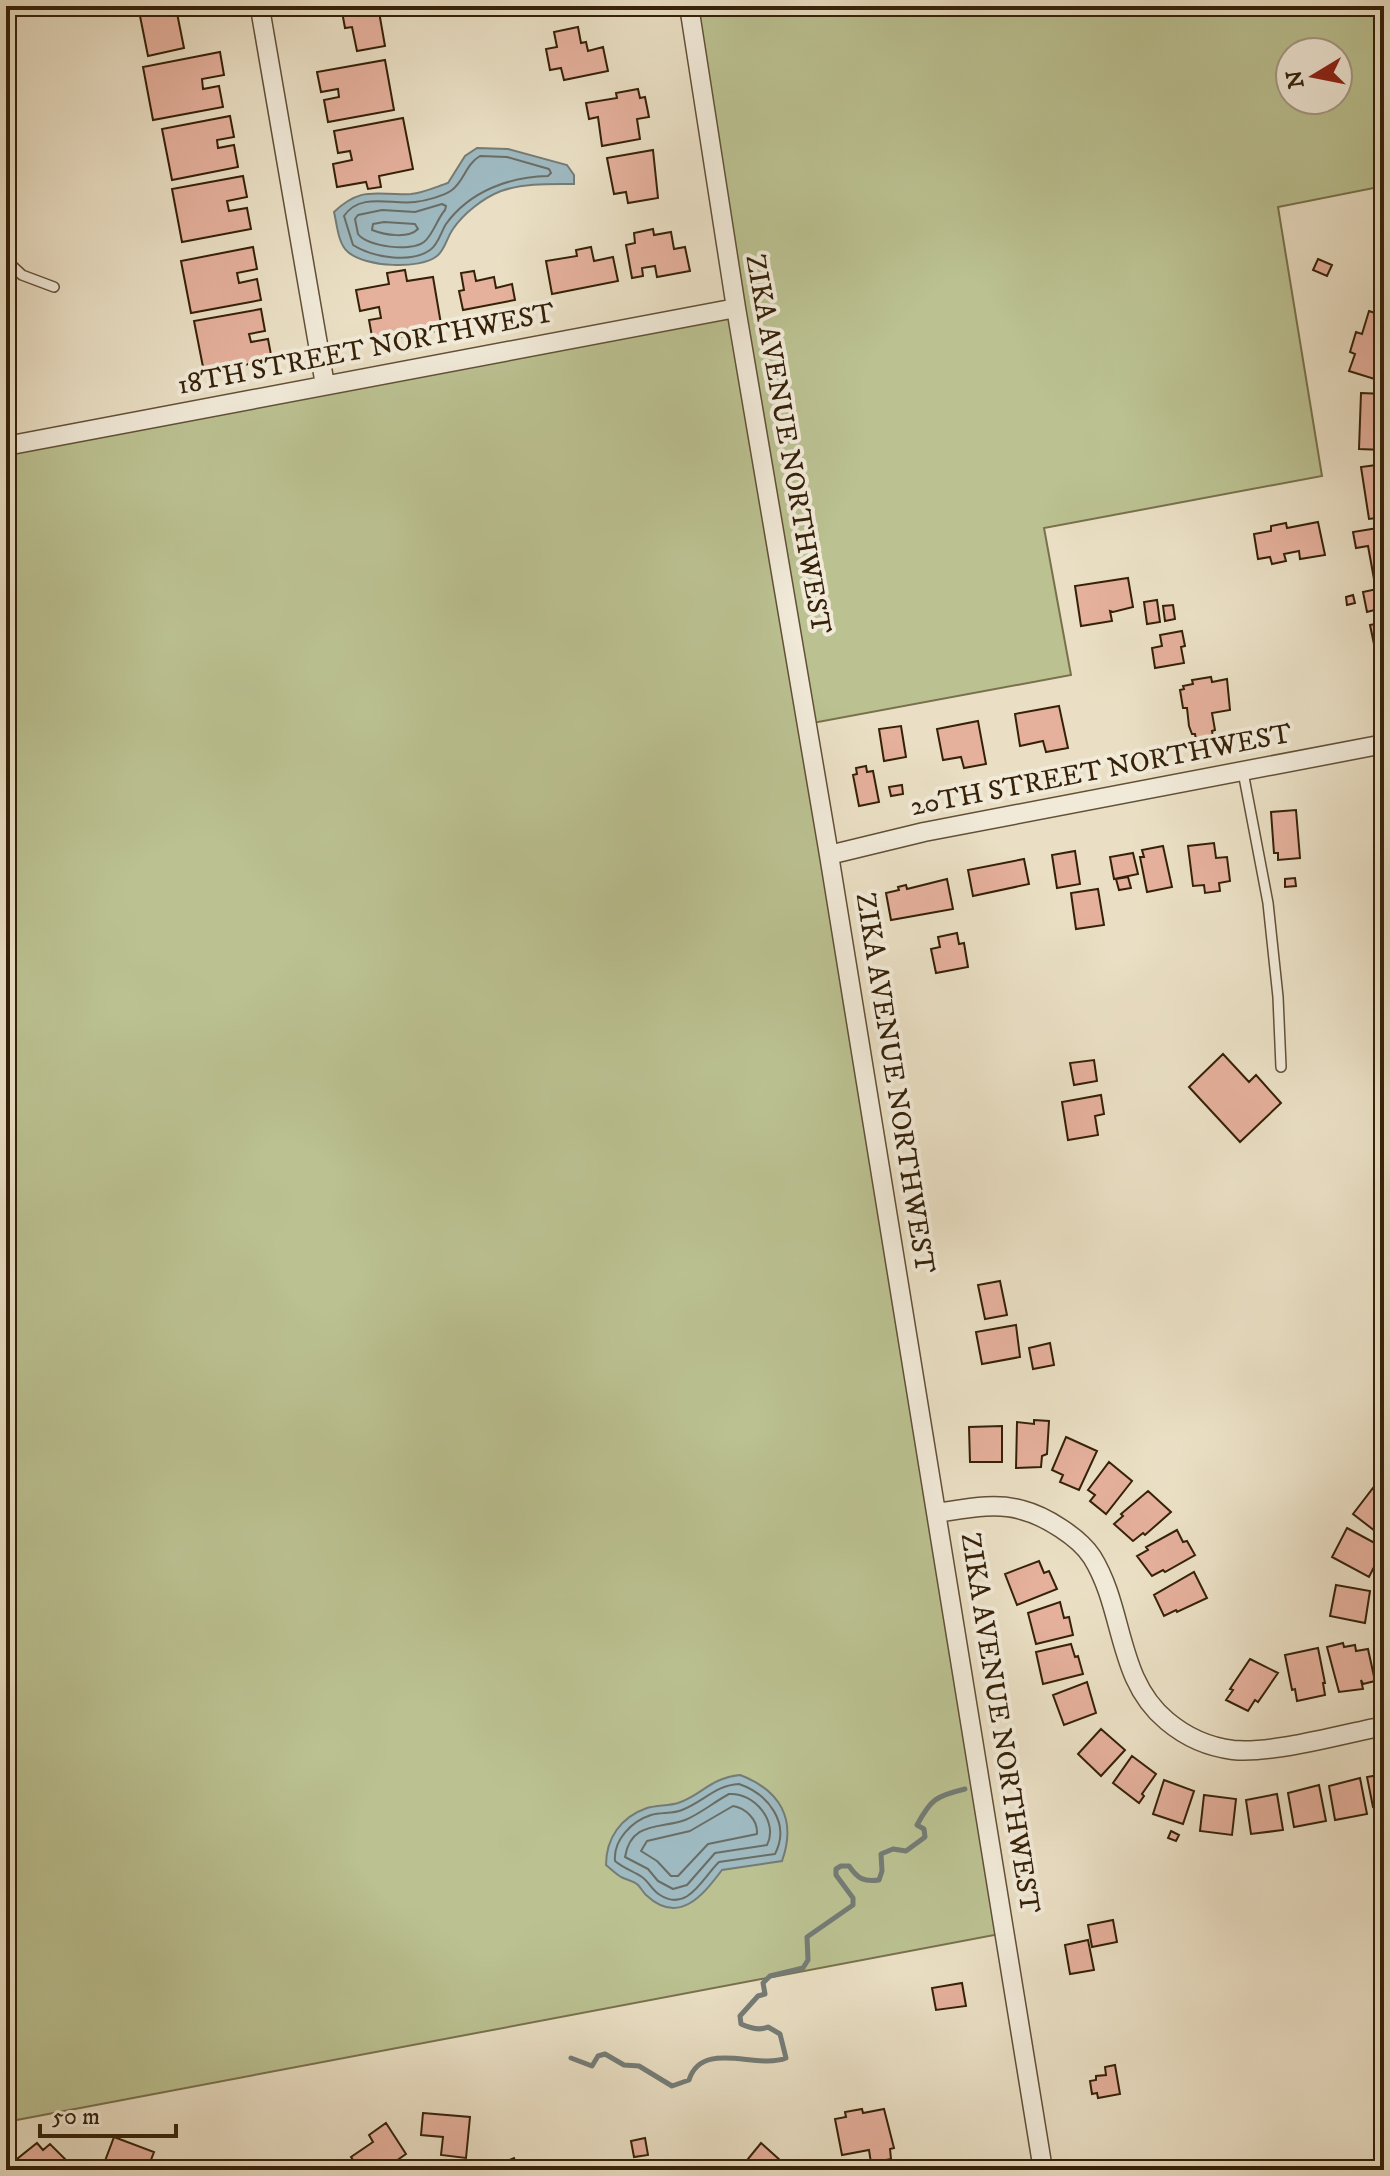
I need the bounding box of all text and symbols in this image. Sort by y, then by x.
north arrow [1274,36,1354,116]
text: N [1281,68,1311,90]
street label: ZIKA AVENUE NORTHWEST [737,251,839,637]
street label: 18TH STREET NORTHWEST [174,295,558,403]
street label: 20TH STREET NORTHWEST [907,716,1295,824]
street label: ZIKA AVENUE NORTHWEST [848,890,942,1276]
street label: ZIKA AVENUE NORTHWEST [953,1530,1047,1916]
scale bar [40,2088,176,2138]
text: 50 m [52,2102,100,2132]

